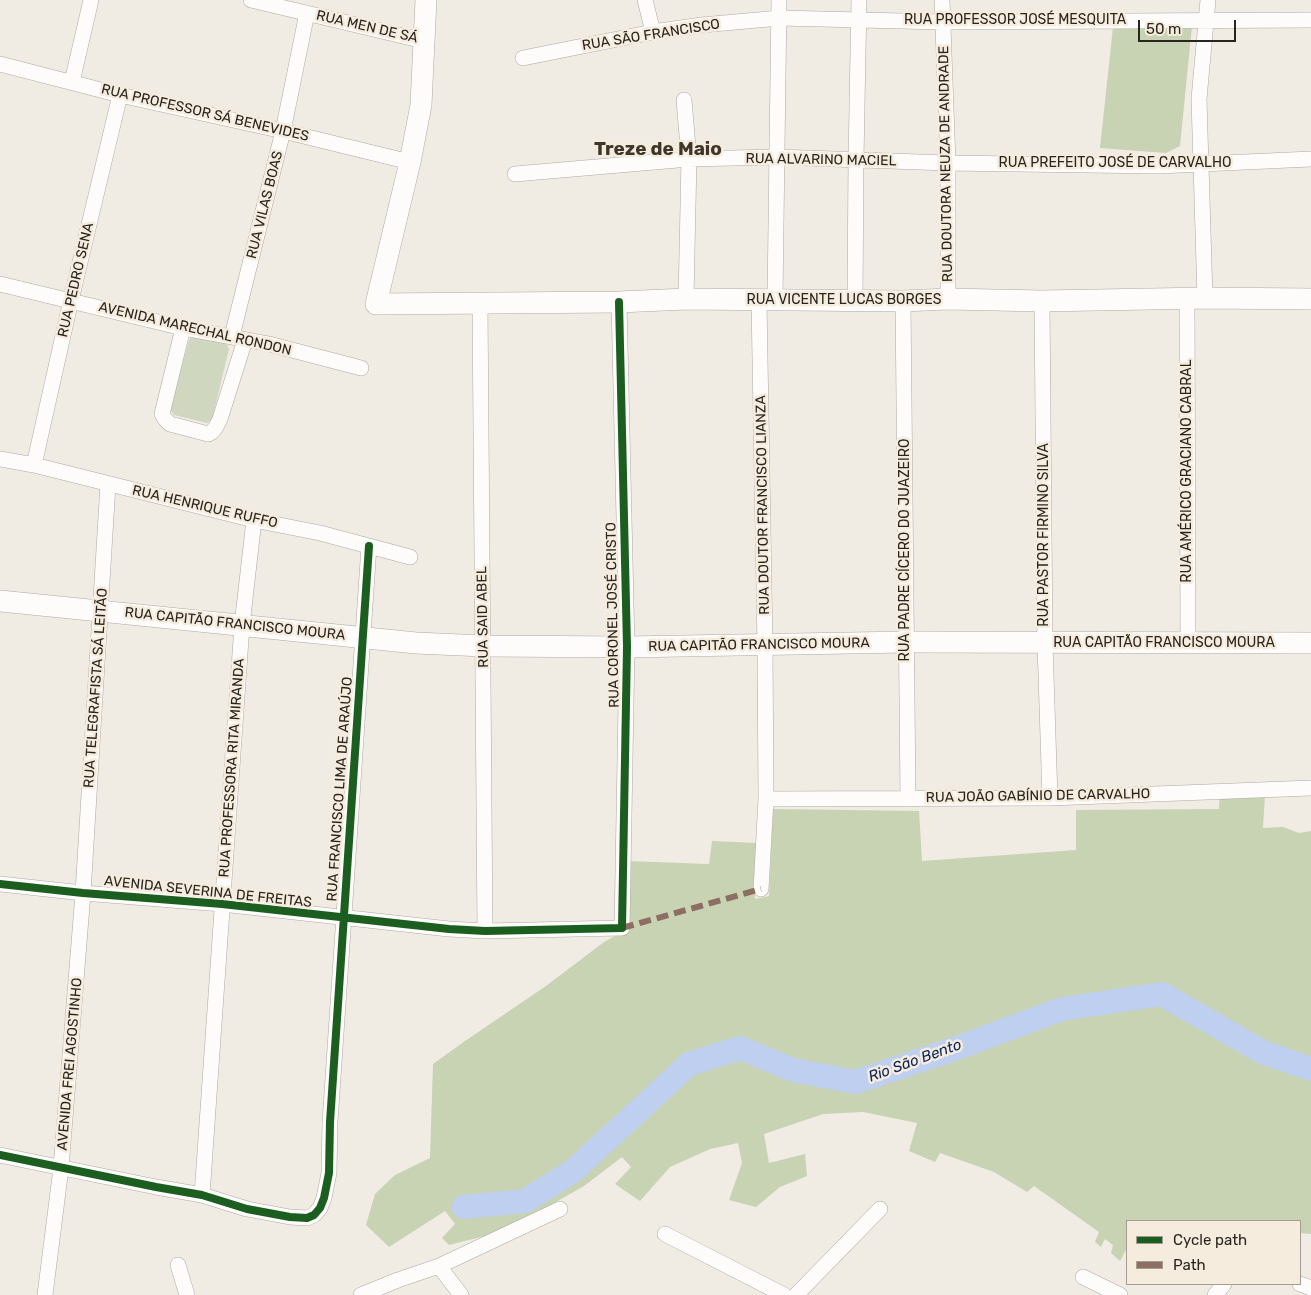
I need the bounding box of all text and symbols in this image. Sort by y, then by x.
street label: RUA MEN DE SÁ [315,7,419,47]
scale bar [1141,10,1238,42]
street label: RUA PROFESSOR JOSÉ MESQUITA [904,12,1126,28]
street label: RUA SÃO FRANCISCO [581,16,721,54]
text: 50 m [1146,20,1181,38]
street label: RUA DOUTORA NEUZA DE ANDRADE [936,46,956,282]
street label: RUA PROFESSOR SÁ BENEVIDES [100,81,310,145]
district label: Treze de Maio [594,139,722,161]
street label: RUA VILAS BOAS [243,149,287,261]
street label: RUA ALVARINO MACIEL [745,150,897,170]
street label: RUA PREFEITO JOSÉ DE CARVALHO [999,155,1231,171]
street label: RUA PEDRO SENA [55,221,97,339]
street label: RUA VICENTE LUCAS BORGES [747,292,941,308]
street label: AVENIDA MARECHAL RONDON [97,299,293,359]
street label: RUA AMÉRICO GRACIANO CABRAL [1179,359,1195,583]
street label: RUA DOUTOR FRANCISCO LIANZA [753,395,773,615]
street label: RUA PADRE CÍCERO DO JUAZEIRO [897,439,913,661]
street label: RUA PASTOR FIRMINO SILVA [1036,443,1052,627]
street label: RUA HENRIQUE RUFFO [131,482,279,532]
street label: RUA CORONEL JOSÉ CRISTO [603,522,623,708]
street label: RUA SAID ABEL [474,566,492,668]
street label: RUA TELEGRAFISTA SÁ LEITÃO [81,587,111,789]
street label: RUA CAPITÃO FRANCISCO MOURA [124,604,346,644]
street label: RUA CAPITÃO FRANCISCO MOURA [648,635,870,655]
street label: RUA CAPITÃO FRANCISCO MOURA [1053,635,1275,651]
street label: RUA PROFESSORA RITA MIRANDA [216,658,248,878]
street label: RUA FRANCISCO LIMA DE ARAÚJO [324,676,356,902]
street label: RUA JOÃO GABÍNIO DE CARVALHO [926,786,1150,806]
street label: AVENIDA SEVERINA DE FREITAS [103,873,313,911]
street label: AVENIDA FREI AGOSTINHO [54,977,86,1151]
water label: Rio São Bento [866,1036,964,1086]
legend [1126,1220,1301,1285]
text: Cycle path [1173,1231,1247,1249]
text: Path [1173,1256,1206,1274]

